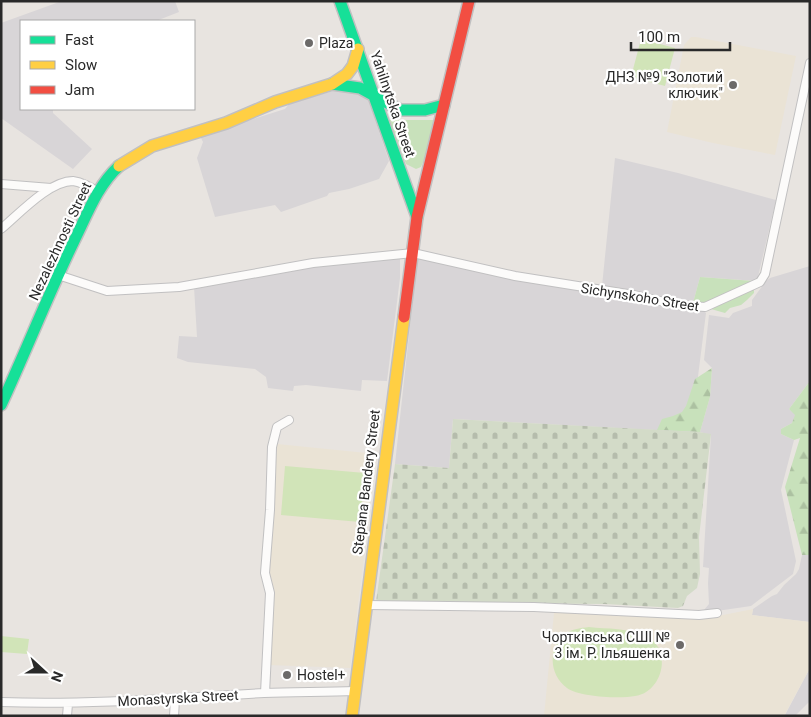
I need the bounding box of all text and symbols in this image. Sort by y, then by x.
legend [20,20,195,110]
scale bar [631,20,730,52]
text: 100 m [638,28,680,46]
text: Fast [65,31,94,49]
place label: Plaza [319,35,353,51]
marker: Plaza [303,37,315,49]
street label: Yahilnytska Street [367,49,419,160]
text: Slow [65,56,97,74]
place label: ДНЗ №9 "Золотий ключик" [605,69,723,101]
marker: ДНЗ №9 "Золотий ключик" [727,79,739,91]
text: Jam [65,81,95,99]
street label: Nezalezhnosti Street [26,179,95,303]
street label: Sichynskoho Street [580,280,701,314]
street label: Stepana Bandery Street [349,408,383,555]
place label: Чортківська СШІ № 3 ім. Р. Ільяшенка [542,629,670,661]
marker: Чортківська СШІ № 3 ім. Р. Ільяшенка [674,639,686,651]
north arrow [20,647,70,697]
place label: Hostel+ [297,667,346,683]
text: N [48,669,66,684]
marker: Hostel+ [281,669,293,681]
street label: Monastyrska Street [117,687,239,709]

